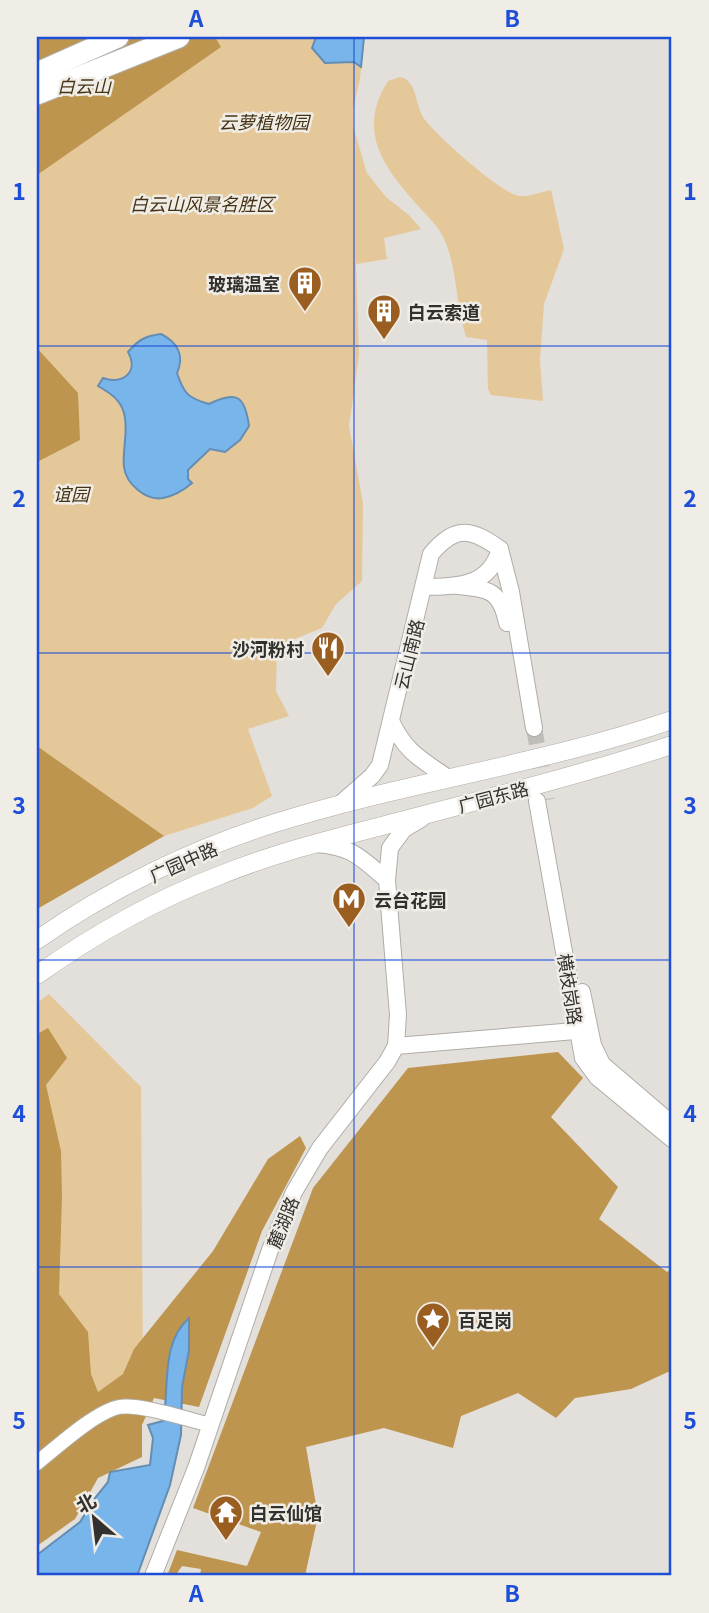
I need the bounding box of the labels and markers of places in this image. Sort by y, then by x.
building icon: 玻璃温室 [286,264,324,313]
place label: 玻璃温室 [208,270,280,296]
building icon: 白云索道 [365,292,403,341]
place label: 白云索道 [408,298,480,324]
restaurant icon: 沙河粉村 [309,629,347,678]
place label: 沙河粉村 [232,635,304,661]
metro station icon: 云台花园 [330,880,368,929]
place label: 云台花园 [374,886,446,912]
place icon: 百足岗 [414,1300,452,1349]
place label: 百足岗 [458,1306,512,1332]
temple icon: 白云仙馆 [207,1493,245,1542]
place label: 白云仙馆 [250,1499,322,1525]

